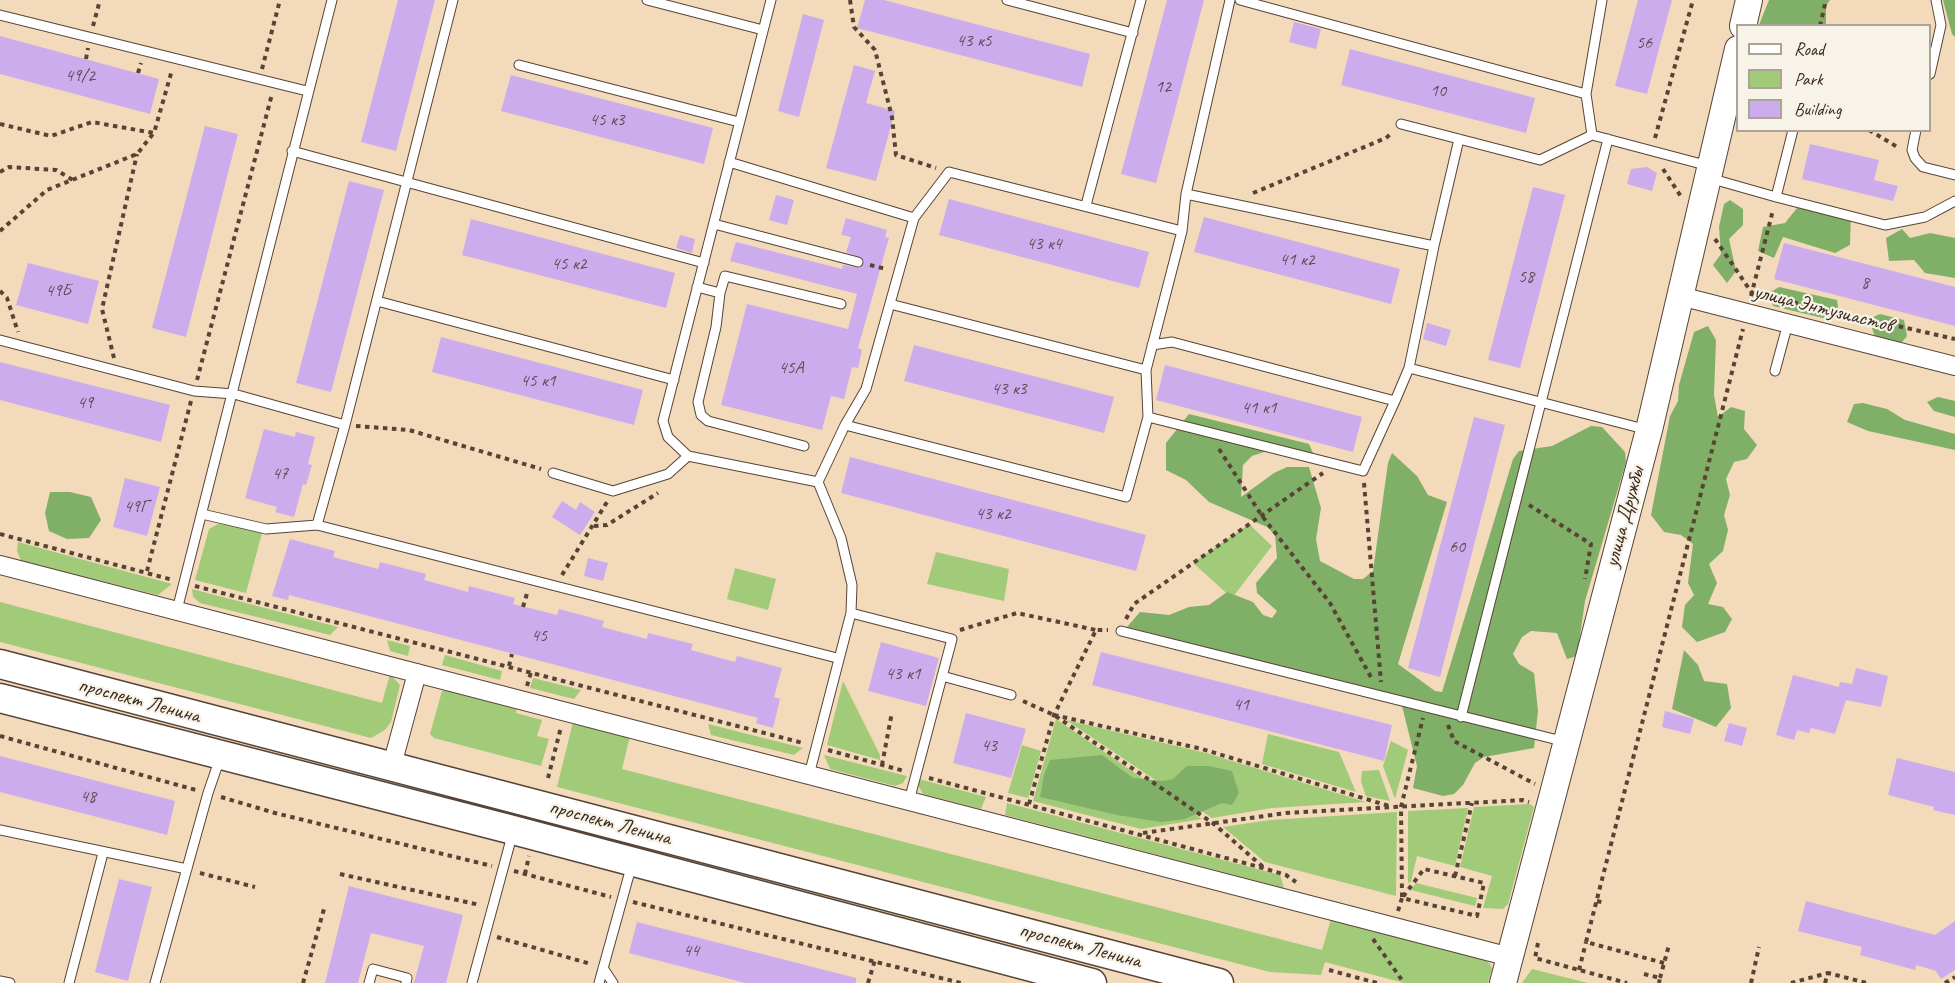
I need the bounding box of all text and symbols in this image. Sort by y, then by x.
legend [1736,24,1931,132]
house number: 43 к5 [956,30,992,52]
house number: 56 [1636,32,1652,54]
text: Road [1794,38,1824,60]
house number: 49/2 [65,65,95,87]
text: Park [1794,68,1823,90]
house number: 12 [1155,76,1171,98]
house number: 10 [1430,80,1446,102]
text: Building [1794,98,1841,120]
house number: 45 к3 [589,109,625,131]
house number: 43 к4 [1026,233,1062,255]
house number: 41 к2 [1279,249,1315,271]
house number: 45 к2 [551,253,587,275]
house number: 58 [1518,266,1534,288]
house number: 8 [1861,272,1869,294]
house number: 49Б [45,280,71,302]
street label: улица Энтузиастов [1751,280,1895,338]
house number: 45А [778,357,804,379]
house number: 45 к1 [520,370,556,392]
house number: 43 к3 [991,378,1027,400]
house number: 49 [77,392,93,414]
house number: 41 к1 [1241,397,1277,419]
house number: 47 [272,463,288,485]
street label: улица Дружбы [1599,464,1651,570]
house number: 49Г [124,496,148,518]
house number: 43 к2 [975,503,1011,525]
house number: 60 [1449,536,1465,558]
house number: 45 [531,625,547,647]
house number: 43 к1 [885,663,921,685]
street label: проспект Ленина [75,673,203,729]
house number: 41 [1233,694,1249,716]
house number: 43 [981,735,997,757]
house number: 48 [80,786,96,808]
street label: проспект Ленина [546,795,674,851]
street label: проспект Ленина [1016,918,1144,974]
house number: 44 [683,940,699,962]

